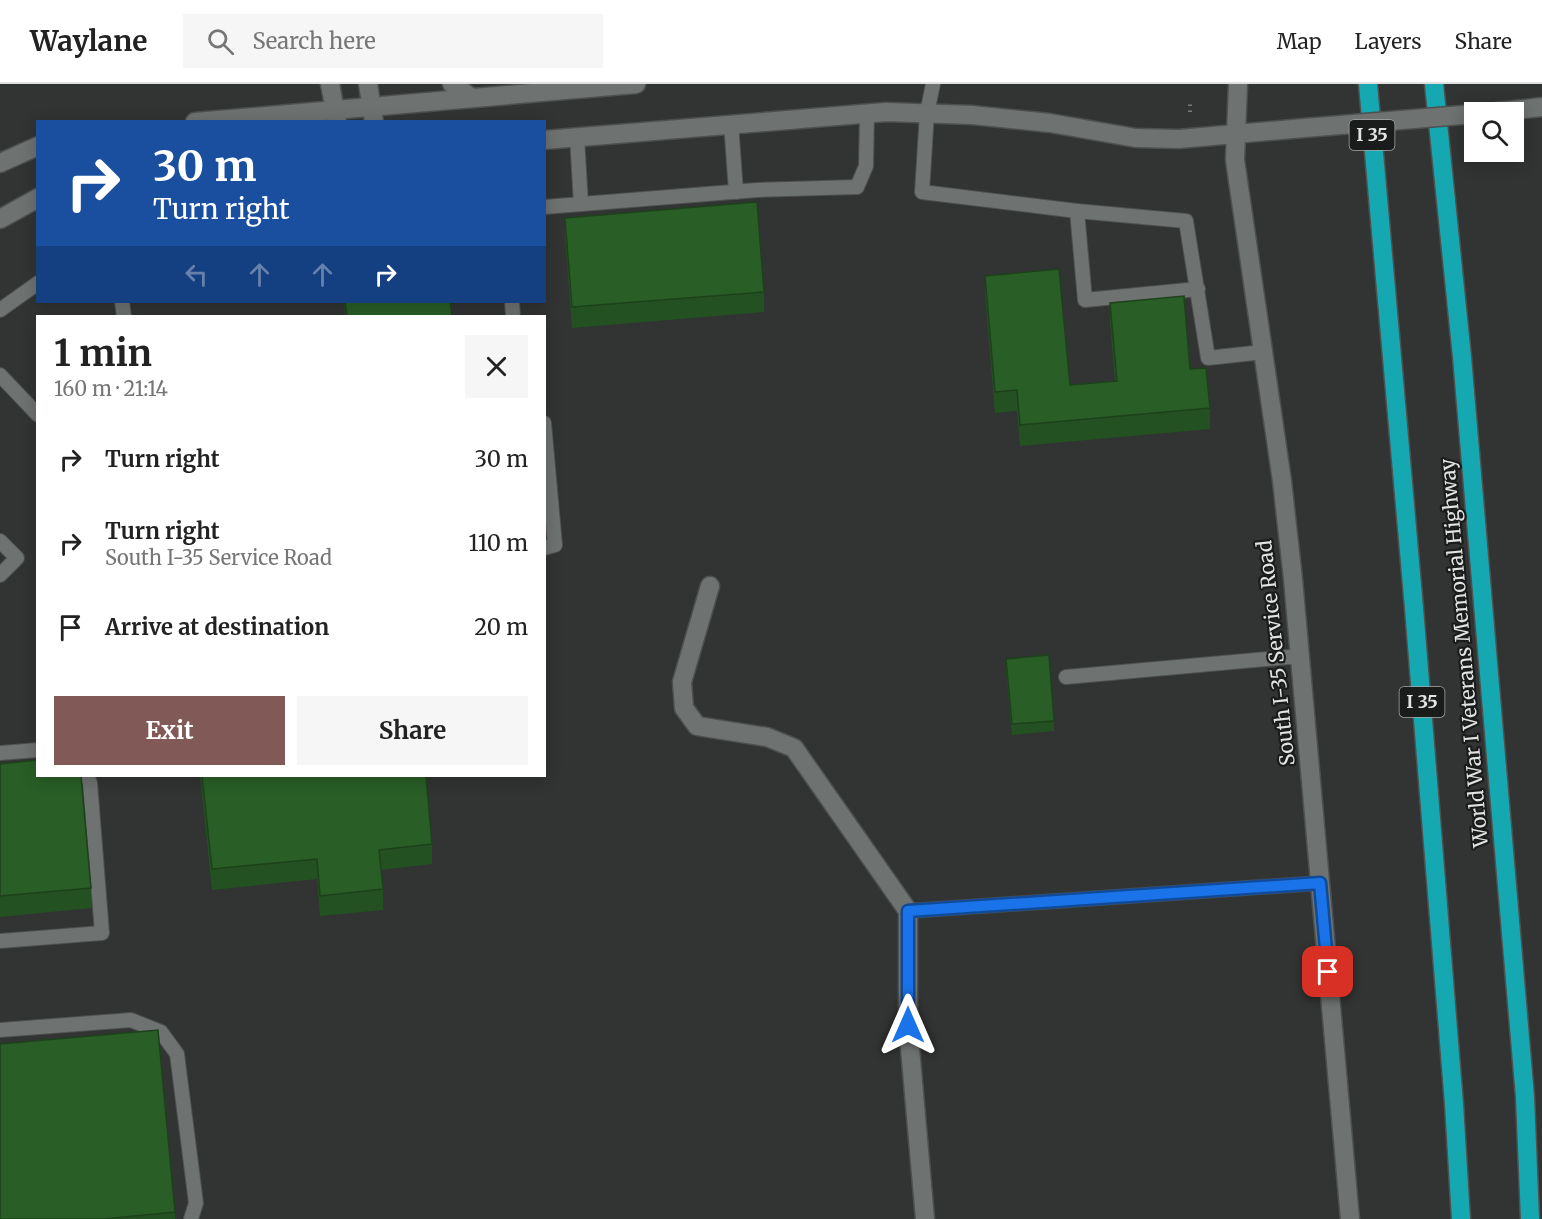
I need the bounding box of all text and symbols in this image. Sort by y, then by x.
search box [183,14,603,68]
text: Waylane [30,23,147,59]
icon: search [204,25,237,58]
text: Search here [252,27,376,55]
text: Map [1277,28,1322,55]
text: Layers [1355,28,1422,55]
text: Share [1455,28,1512,55]
map controls [1464,102,1524,162]
button: search [1464,102,1524,162]
road number: I 35 [1350,120,1394,150]
text: 30 m [153,140,257,192]
icon: right [54,144,132,222]
text: Turn right [153,192,290,226]
icon: left [180,258,213,291]
icon: ahead [243,258,276,291]
icon: ahead [306,258,339,291]
icon: right [369,258,402,291]
text: 1 min [54,331,152,376]
button: close [465,335,528,398]
text: 160 m · 21:14 [54,376,168,401]
icon: right [54,443,87,476]
text: Turn right [105,445,219,473]
text: 30 m [474,445,528,473]
street label: World War I Veterans Memorial Highway [1434,457,1493,849]
text: Turn right [105,517,219,545]
icon: right [54,527,87,560]
text: 110 m [469,529,528,557]
street label: South I-35 Service Road [1251,539,1300,767]
text: South I-35 Service Road [105,545,332,570]
icon: arrive [54,611,87,644]
text: Arrive at destination [105,613,329,641]
text: 20 m [474,613,528,641]
road number: I 35 [1400,687,1444,717]
button: Exit [54,696,285,765]
button: Share [297,696,528,765]
pin [1302,946,1353,997]
icon: arrive [1311,955,1344,988]
position arrow [876,993,940,1057]

